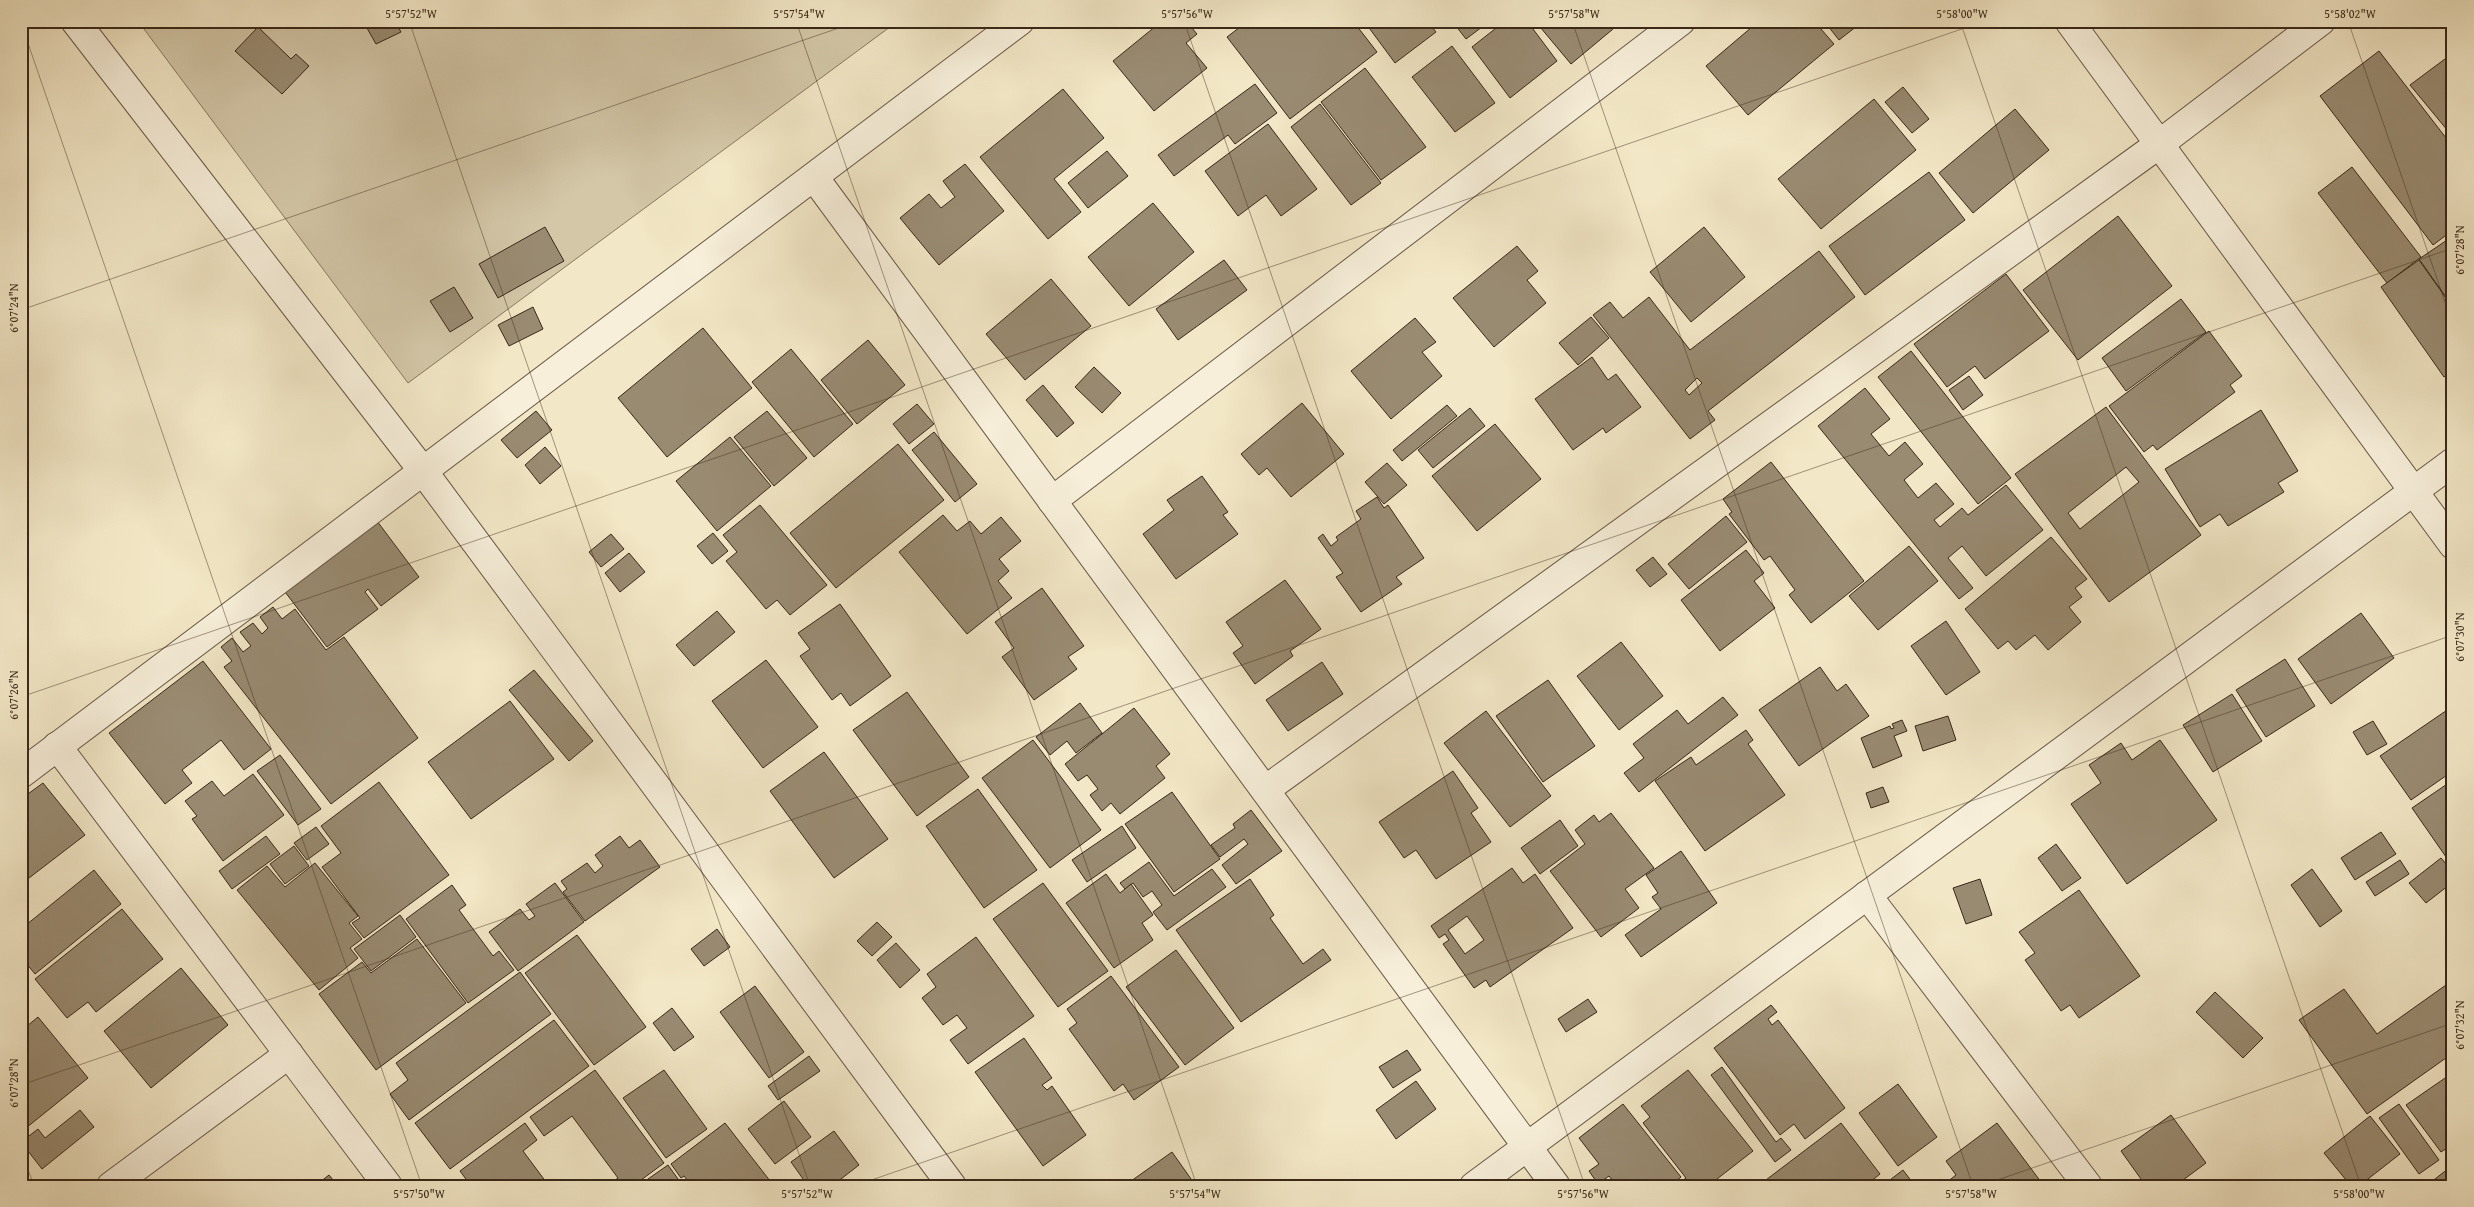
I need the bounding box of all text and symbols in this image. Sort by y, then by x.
text: 5°57'52"W [385,5,438,22]
text: 5°57'54"W [773,5,826,22]
text: 5°57'56"W [1161,5,1214,22]
text: 5°57'58"W [1548,5,1601,22]
text: 5°58'00"W [1936,5,1989,22]
text: 5°58'02"W [2324,5,2377,22]
text: 6°07'28"N [2451,225,2468,275]
text: 6°07'24"N [5,283,22,333]
text: 6°07'30"N [2451,612,2468,662]
text: 6°07'26"N [5,670,22,720]
text: 6°07'32"N [2451,1000,2468,1050]
text: 6°07'28"N [5,1058,22,1108]
text: 5°57'50"W [393,1185,446,1202]
text: 5°57'52"W [781,1185,834,1202]
text: 5°57'54"W [1169,1185,1222,1202]
text: 5°57'56"W [1557,1185,1610,1202]
text: 5°57'58"W [1945,1185,1998,1202]
text: 5°58'00"W [2333,1185,2386,1202]

